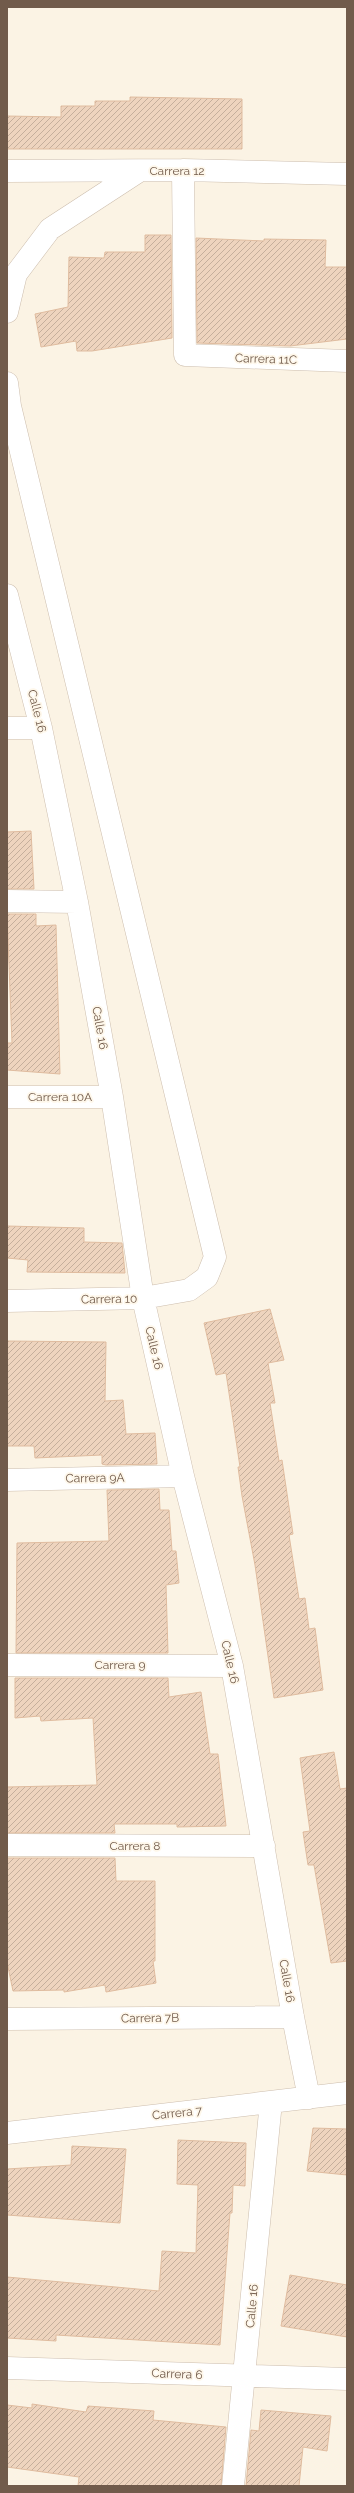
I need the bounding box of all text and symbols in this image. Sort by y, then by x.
street label: Carrera 12 [149,164,205,178]
street label: Carrera 11C [235,351,297,367]
street label: Calle 16 [25,688,49,734]
street label: Calle 16 [89,1005,111,1051]
street label: Carrera 10A [28,1090,92,1104]
street label: Carrera 10 [81,1292,137,1306]
street label: Calle 16 [142,1325,166,1371]
street label: Carrera 9A [65,1470,125,1486]
street label: Calle 16 [218,1639,242,1685]
street label: Carrera 9 [95,1658,145,1672]
street label: Carrera 8 [110,1839,160,1853]
street label: Calle 16 [276,1958,298,2004]
street label: Carrera 7B [121,2010,179,2026]
street label: Carrera 7 [151,2103,203,2123]
street label: Calle 16 [243,2284,261,2328]
street label: Carrera 6 [151,2366,203,2382]

